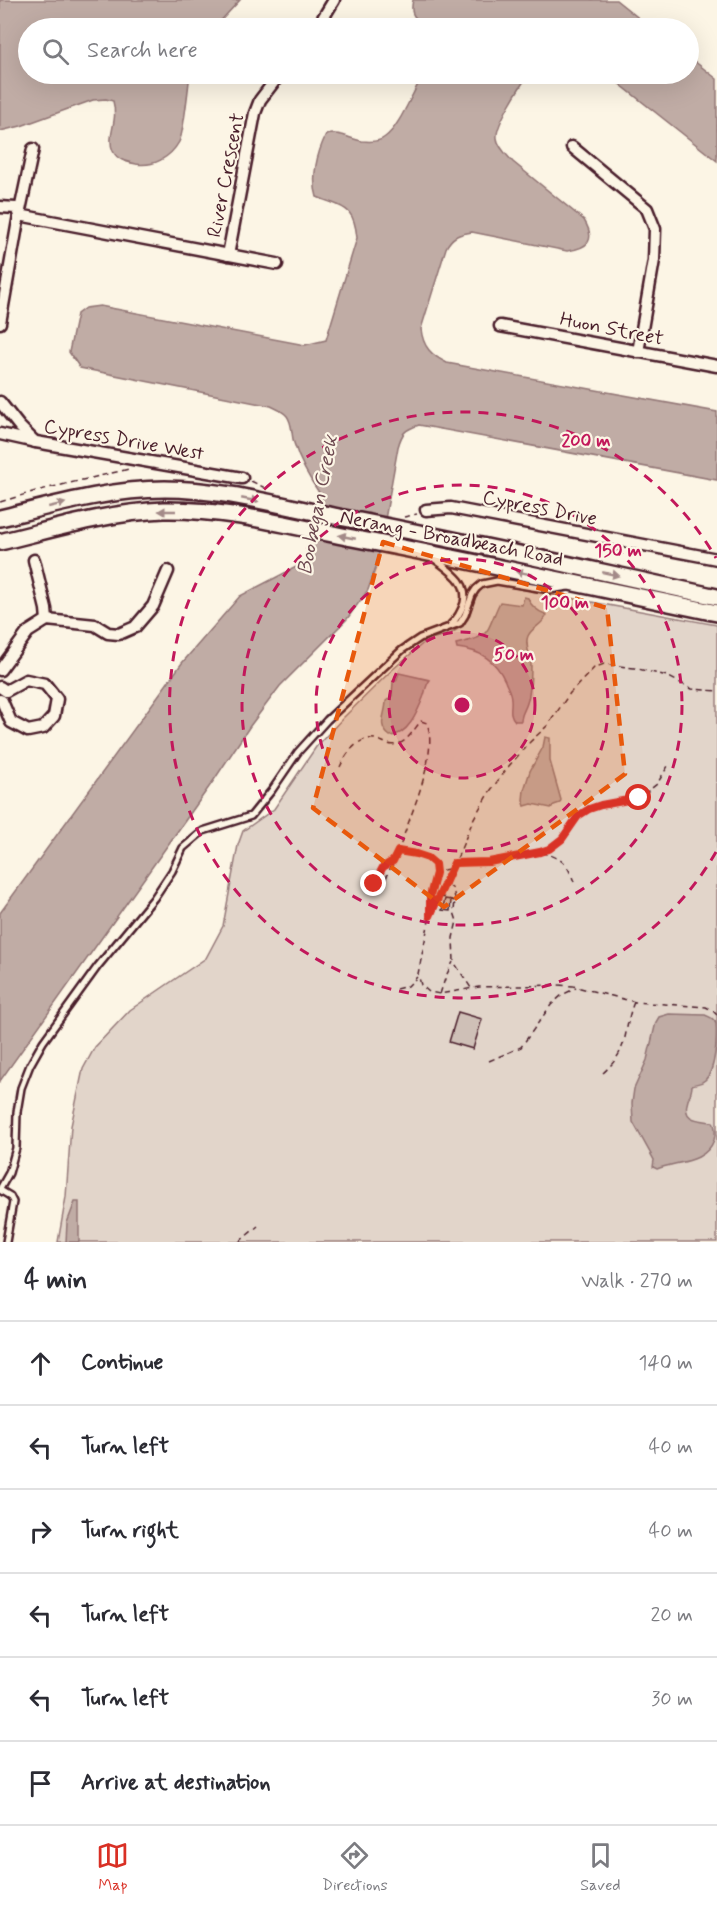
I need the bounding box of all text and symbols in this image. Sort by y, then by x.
search box [18,18,699,84]
icon: search [39,35,72,68]
text: Search here [87,37,198,65]
street label: River Crescent [201,111,252,240]
street label: Huon Street [558,306,666,353]
street label: Cypress Drive West [42,413,206,468]
text: 200 m [561,429,611,453]
water label: Boobegan Creek [291,432,345,577]
street label: Cypress Drive [480,484,599,533]
one-way arrow [240,496,259,505]
one-way arrow [48,499,66,509]
street label: Nerang - Broadbeach Road [338,504,566,573]
one-way arrow [158,506,177,516]
one-way arrow [337,532,356,541]
text: 150 m [594,539,642,563]
one-way arrow [514,568,533,577]
one-way arrow [602,570,621,579]
text: 100 m [541,591,589,615]
text: 50 m [494,643,534,667]
centre of rings [452,695,472,715]
route start [625,784,651,810]
route end [360,870,386,896]
text: 4 min [24,1264,87,1298]
text: Walk · 270 m [581,1268,693,1295]
icon: ahead [24,1347,57,1380]
text: Continue [81,1349,163,1377]
text: 140 m [639,1350,693,1377]
icon: left [24,1431,57,1464]
text: Turn left [81,1433,169,1461]
text: 40 m [649,1434,693,1461]
icon: right [24,1515,57,1548]
text: Turn right [81,1517,179,1545]
text: 40 m [649,1518,693,1545]
icon: left [24,1599,57,1632]
text: Turn left [81,1601,169,1629]
text: 20 m [650,1602,693,1629]
icon: left [24,1683,57,1716]
text: Turn left [81,1685,169,1713]
text: 30 m [651,1686,693,1713]
icon: arrive [24,1767,57,1800]
text: Arrive at destination [81,1769,271,1797]
tab: Map [96,1839,129,1896]
tab: Directions [322,1839,388,1896]
tab: Saved [580,1839,621,1896]

